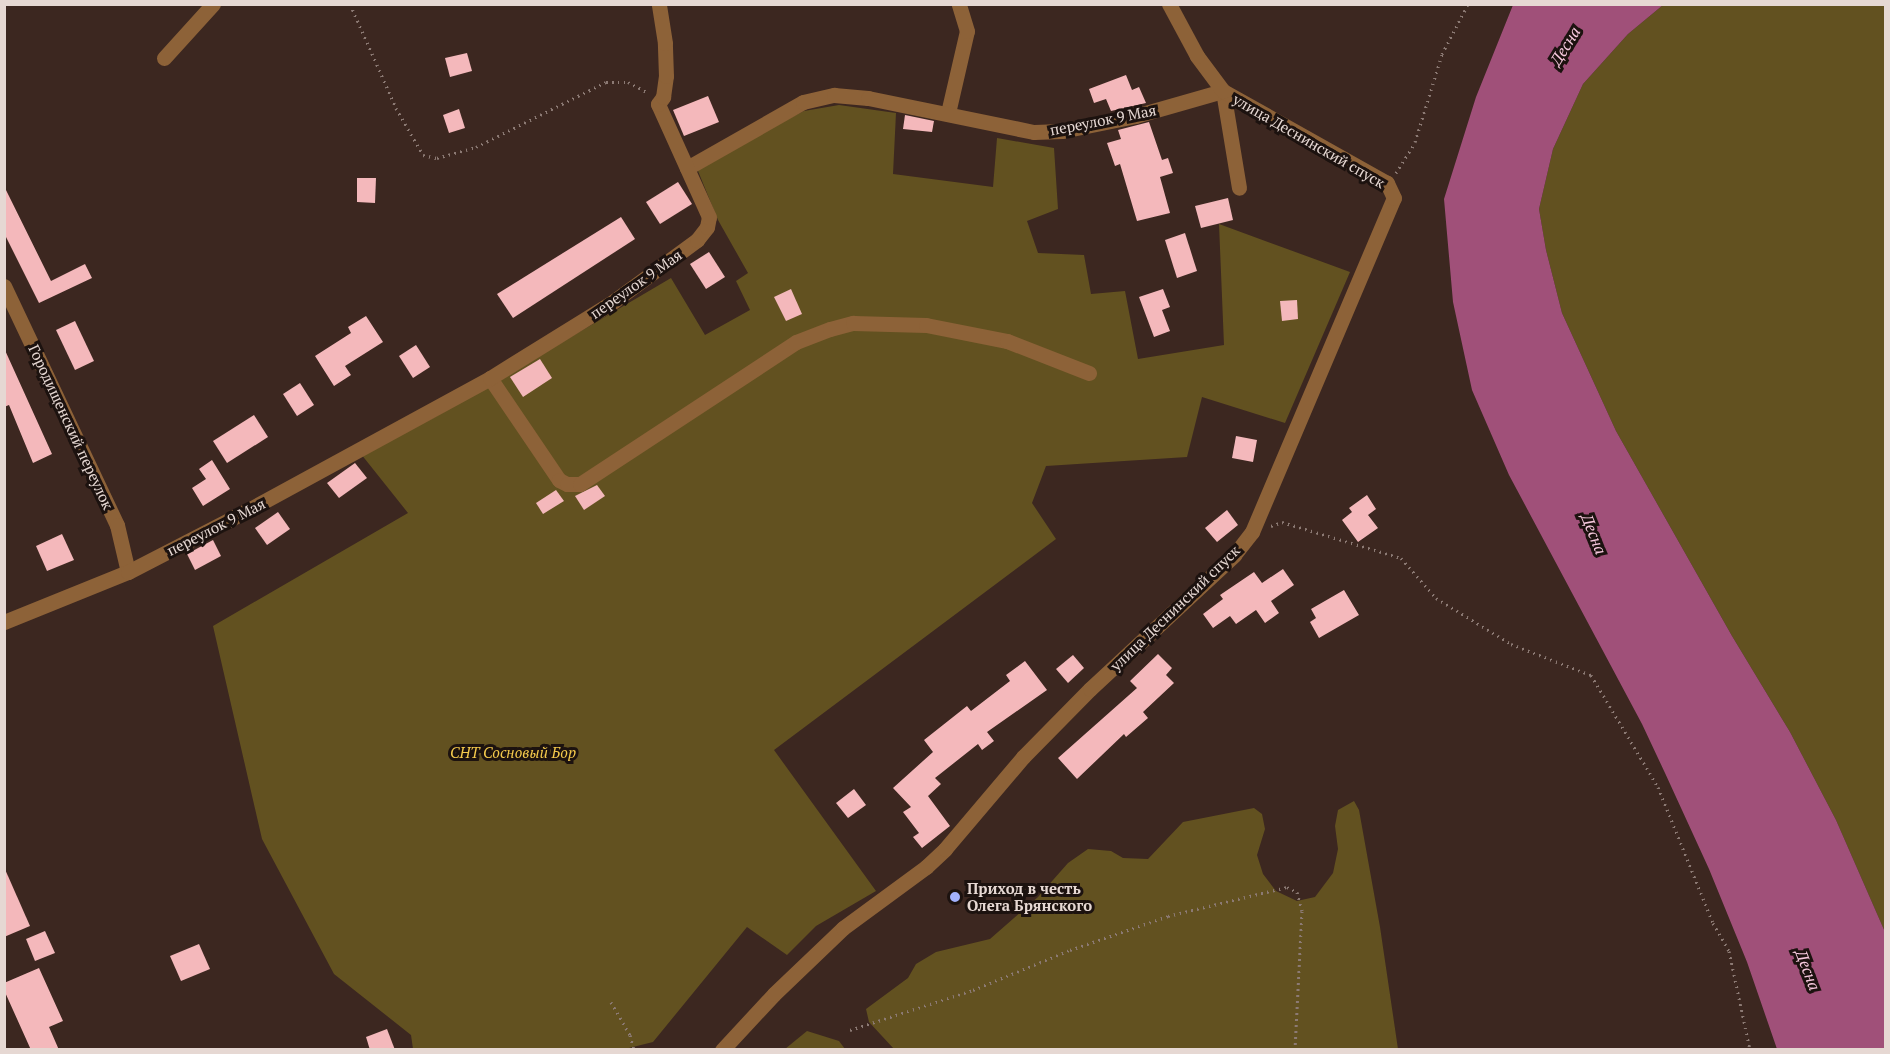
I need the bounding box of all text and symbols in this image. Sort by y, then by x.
water label: Десна [1546,23,1584,69]
street label: улица Деснинский спуск [1230,90,1388,192]
street label: переулок 9 Мая [1048,101,1158,139]
street label: переулок 9 Мая [587,246,685,322]
street label: Городищенский переулок [25,342,117,512]
street label: переулок 9 Мая [164,494,268,560]
water label: Десна [1577,511,1611,557]
street label: улица Деснинский спуск [1107,541,1243,675]
park label: СНТ Сосновый Бор [450,744,576,762]
place label: Приход в честь Олега Брянского [967,879,1092,914]
marker: Приход в честь Олега Брянского [948,890,962,904]
water label: Десна [1791,947,1825,993]

